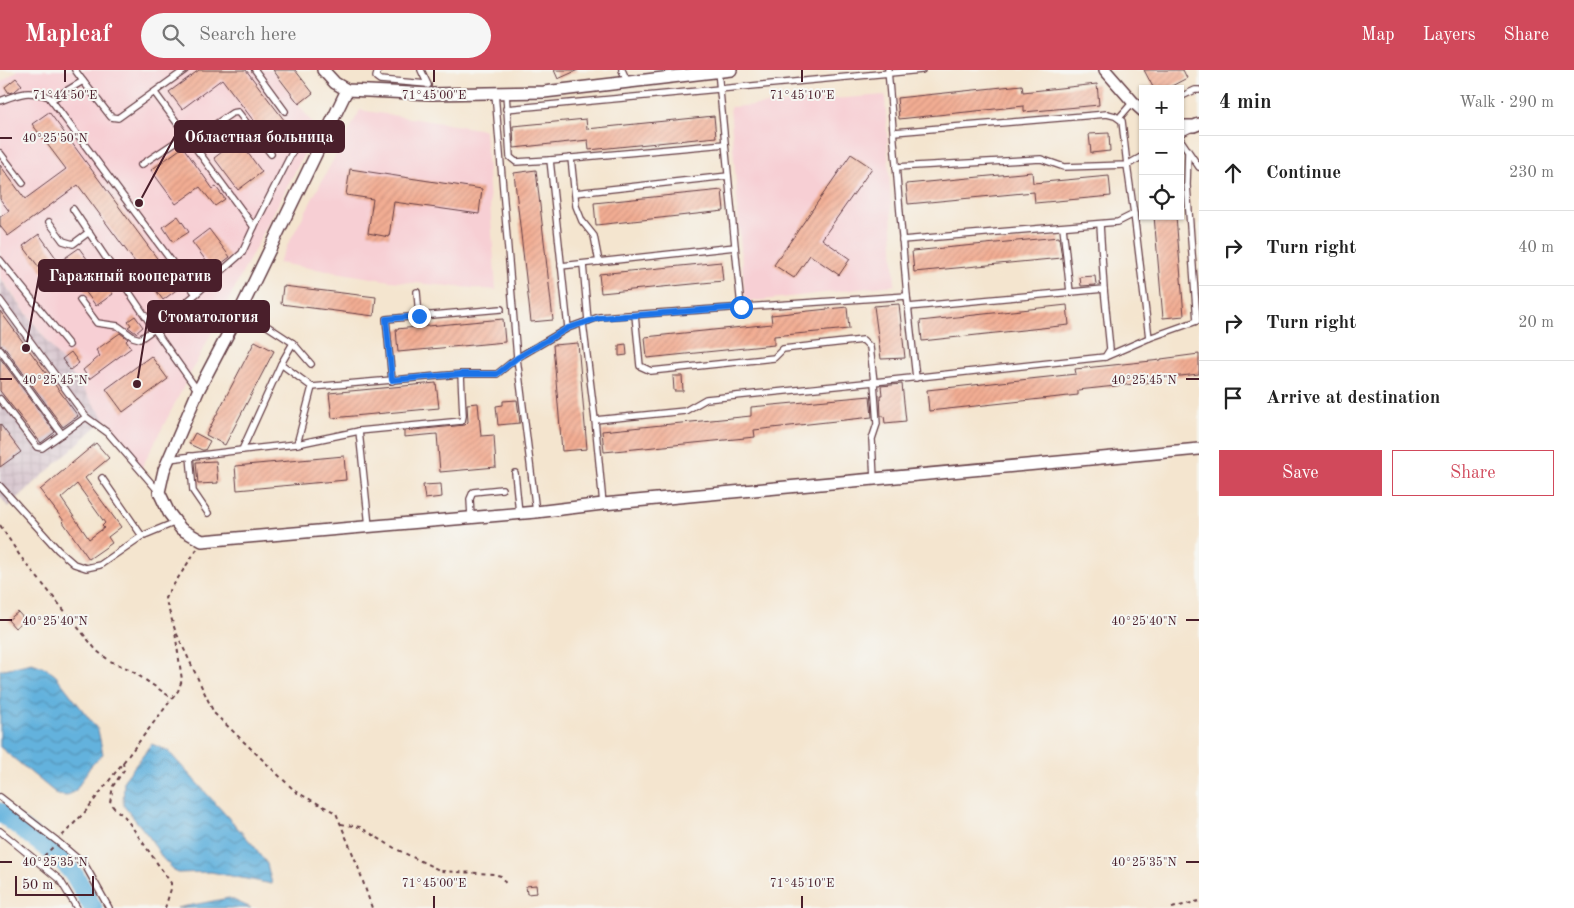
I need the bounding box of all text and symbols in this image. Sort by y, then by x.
search box [141,13,491,58]
icon: search [159,21,187,49]
text: Mapleaf [25,23,111,47]
text: Search here [199,26,296,45]
text: Map [1361,26,1395,44]
text: Layers [1423,26,1475,44]
text: Share [1503,26,1549,44]
map controls [1139,85,1184,220]
button: + [1139,85,1184,130]
text: 71°44'50"E [33,89,97,102]
text: 71°45'00"E [402,89,466,102]
text: 71°45'10"E [770,89,834,102]
text: 4 min [1219,92,1272,113]
text: Walk · 290 m [1459,95,1554,111]
callout: Областная больница [175,121,344,152]
text: Областная больница [184,130,334,146]
button: − [1139,130,1184,175]
text: 40°25'50"N [22,132,88,145]
icon: ahead [1219,159,1247,187]
text: Continue [1266,164,1341,183]
text: 230 m [1509,165,1554,181]
button: locate [1139,175,1184,220]
icon: right [1219,234,1247,262]
text: Turn right [1266,239,1356,258]
text: 40 m [1518,240,1554,256]
callout: Гаражный кооператив [39,260,221,291]
text: Гаражный кооператив [49,269,211,285]
route start [730,296,753,319]
callout: Стоматология [148,301,269,332]
route end [408,305,431,328]
icon: right [1219,309,1247,337]
text: Стоматология [157,310,259,326]
text: Turn right [1266,314,1356,333]
text: 20 m [1518,315,1554,331]
text: 40°25'45"N [22,374,88,387]
text: 40°25'45"N [1111,374,1177,387]
icon: arrive [1219,384,1247,412]
text: Arrive at destination [1266,389,1440,408]
button: Save [1219,450,1382,496]
button: Share [1392,450,1554,496]
text: 40°25'40"N [22,615,88,628]
text: 40°25'40"N [1111,615,1177,628]
text: 40°25'35"N [22,856,88,869]
text: 40°25'35"N [1111,856,1177,869]
scale bar [15,873,94,896]
text: 71°45'00"E [402,877,466,890]
text: 71°45'10"E [770,877,834,890]
text: 50 m [22,878,53,892]

